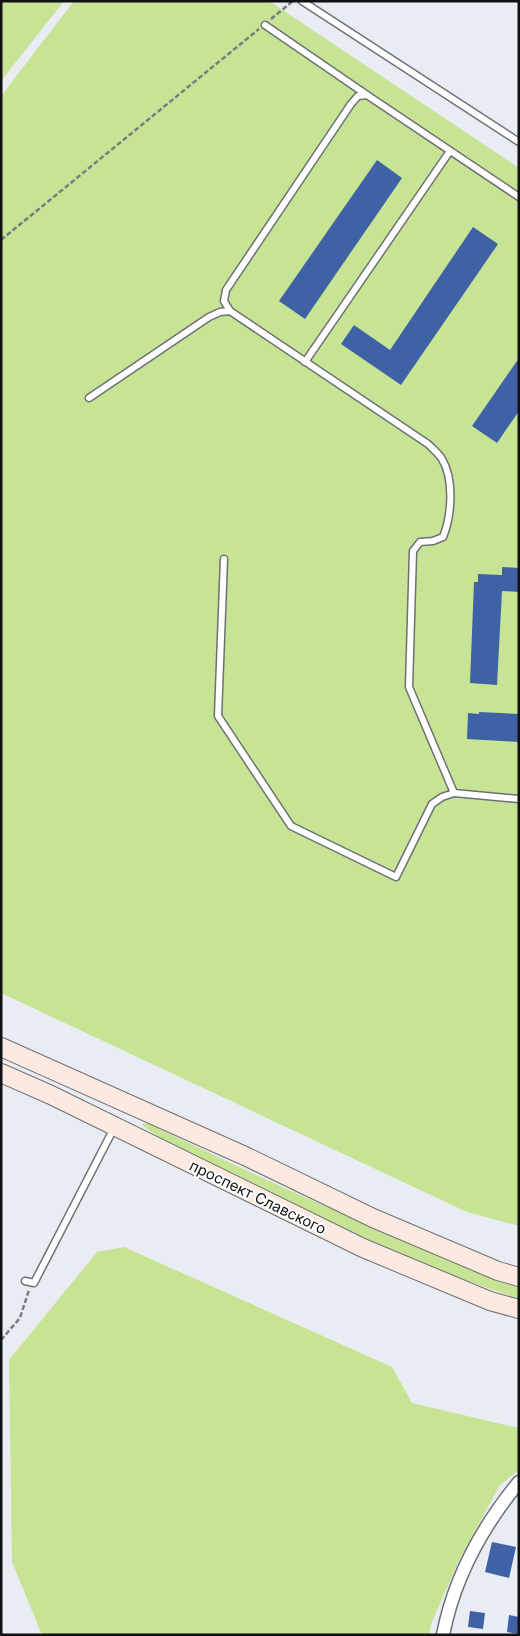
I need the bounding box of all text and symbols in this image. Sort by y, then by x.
street label: проспект Славского [187,1156,329,1238]

